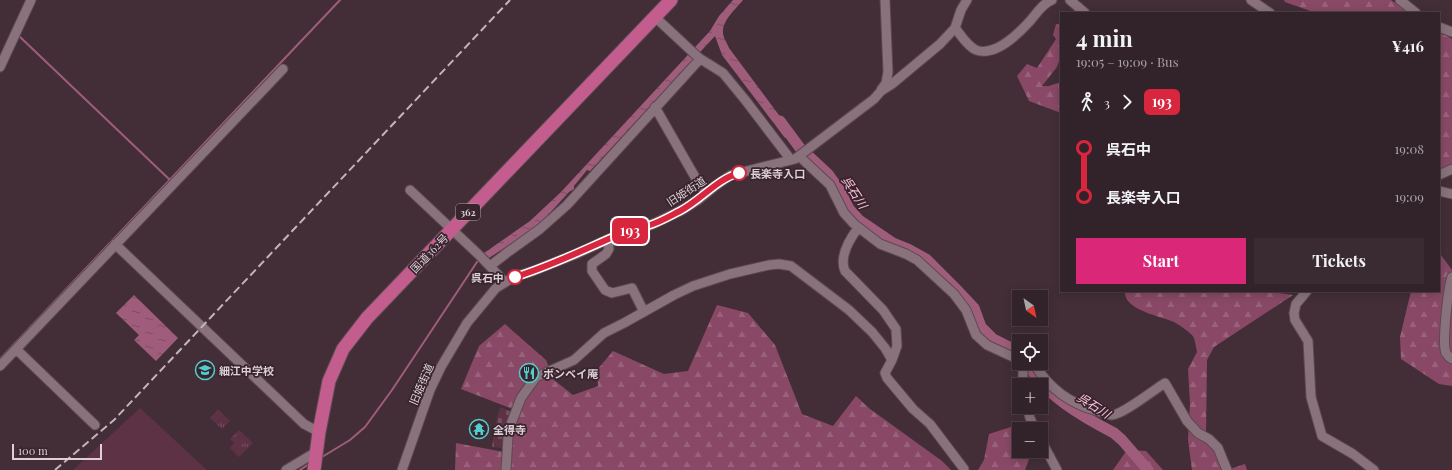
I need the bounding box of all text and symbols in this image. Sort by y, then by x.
text: 4 min [1076,23,1133,53]
text: ¥416 [1392,36,1424,56]
text: 19:05 – 19:09 · Bus [1076,53,1178,70]
icon: walk [1076,91,1098,113]
icon: forward [1116,91,1138,113]
text: 193 [1152,92,1172,111]
text: 3 [1104,94,1110,111]
text: 呉石中 [1106,139,1151,159]
text: 19:08 [1395,140,1424,157]
marker: 長楽寺入口 [731,165,747,181]
place label: 長楽寺入口 [750,166,805,181]
street label: 旧姫街道 [663,173,709,209]
water label: 呉石川 [838,173,873,213]
text: 長楽寺入口 [1106,187,1181,207]
text: 19:09 [1395,188,1424,205]
road number: 362 [456,204,480,220]
line badge: 193 [607,218,653,244]
text: 193 [620,221,640,240]
street label: 国道362号 [407,230,451,276]
button: Start [1076,238,1246,284]
button: Tickets [1254,238,1424,284]
marker: 呉石中 [507,269,523,285]
place label: 呉石中 [471,270,504,285]
north arrow [1012,290,1048,326]
map controls [1012,290,1048,458]
button: locate [1012,334,1048,370]
school or university icon: 細江中学校 [194,359,216,381]
street label: 旧姫街道 [406,361,436,407]
restaurant icon: ボンベイ庵 [518,362,540,384]
place label: 細江中学校 [219,363,274,378]
place label: ボンベイ庵 [543,366,599,381]
button: + [1012,378,1048,414]
water label: 呉石川 [1074,389,1115,422]
temple icon: 全得寺 [468,418,490,440]
place label: 全得寺 [493,422,526,437]
button: − [1012,422,1048,458]
scale bar [12,442,102,461]
text: 100 m [18,443,48,458]

